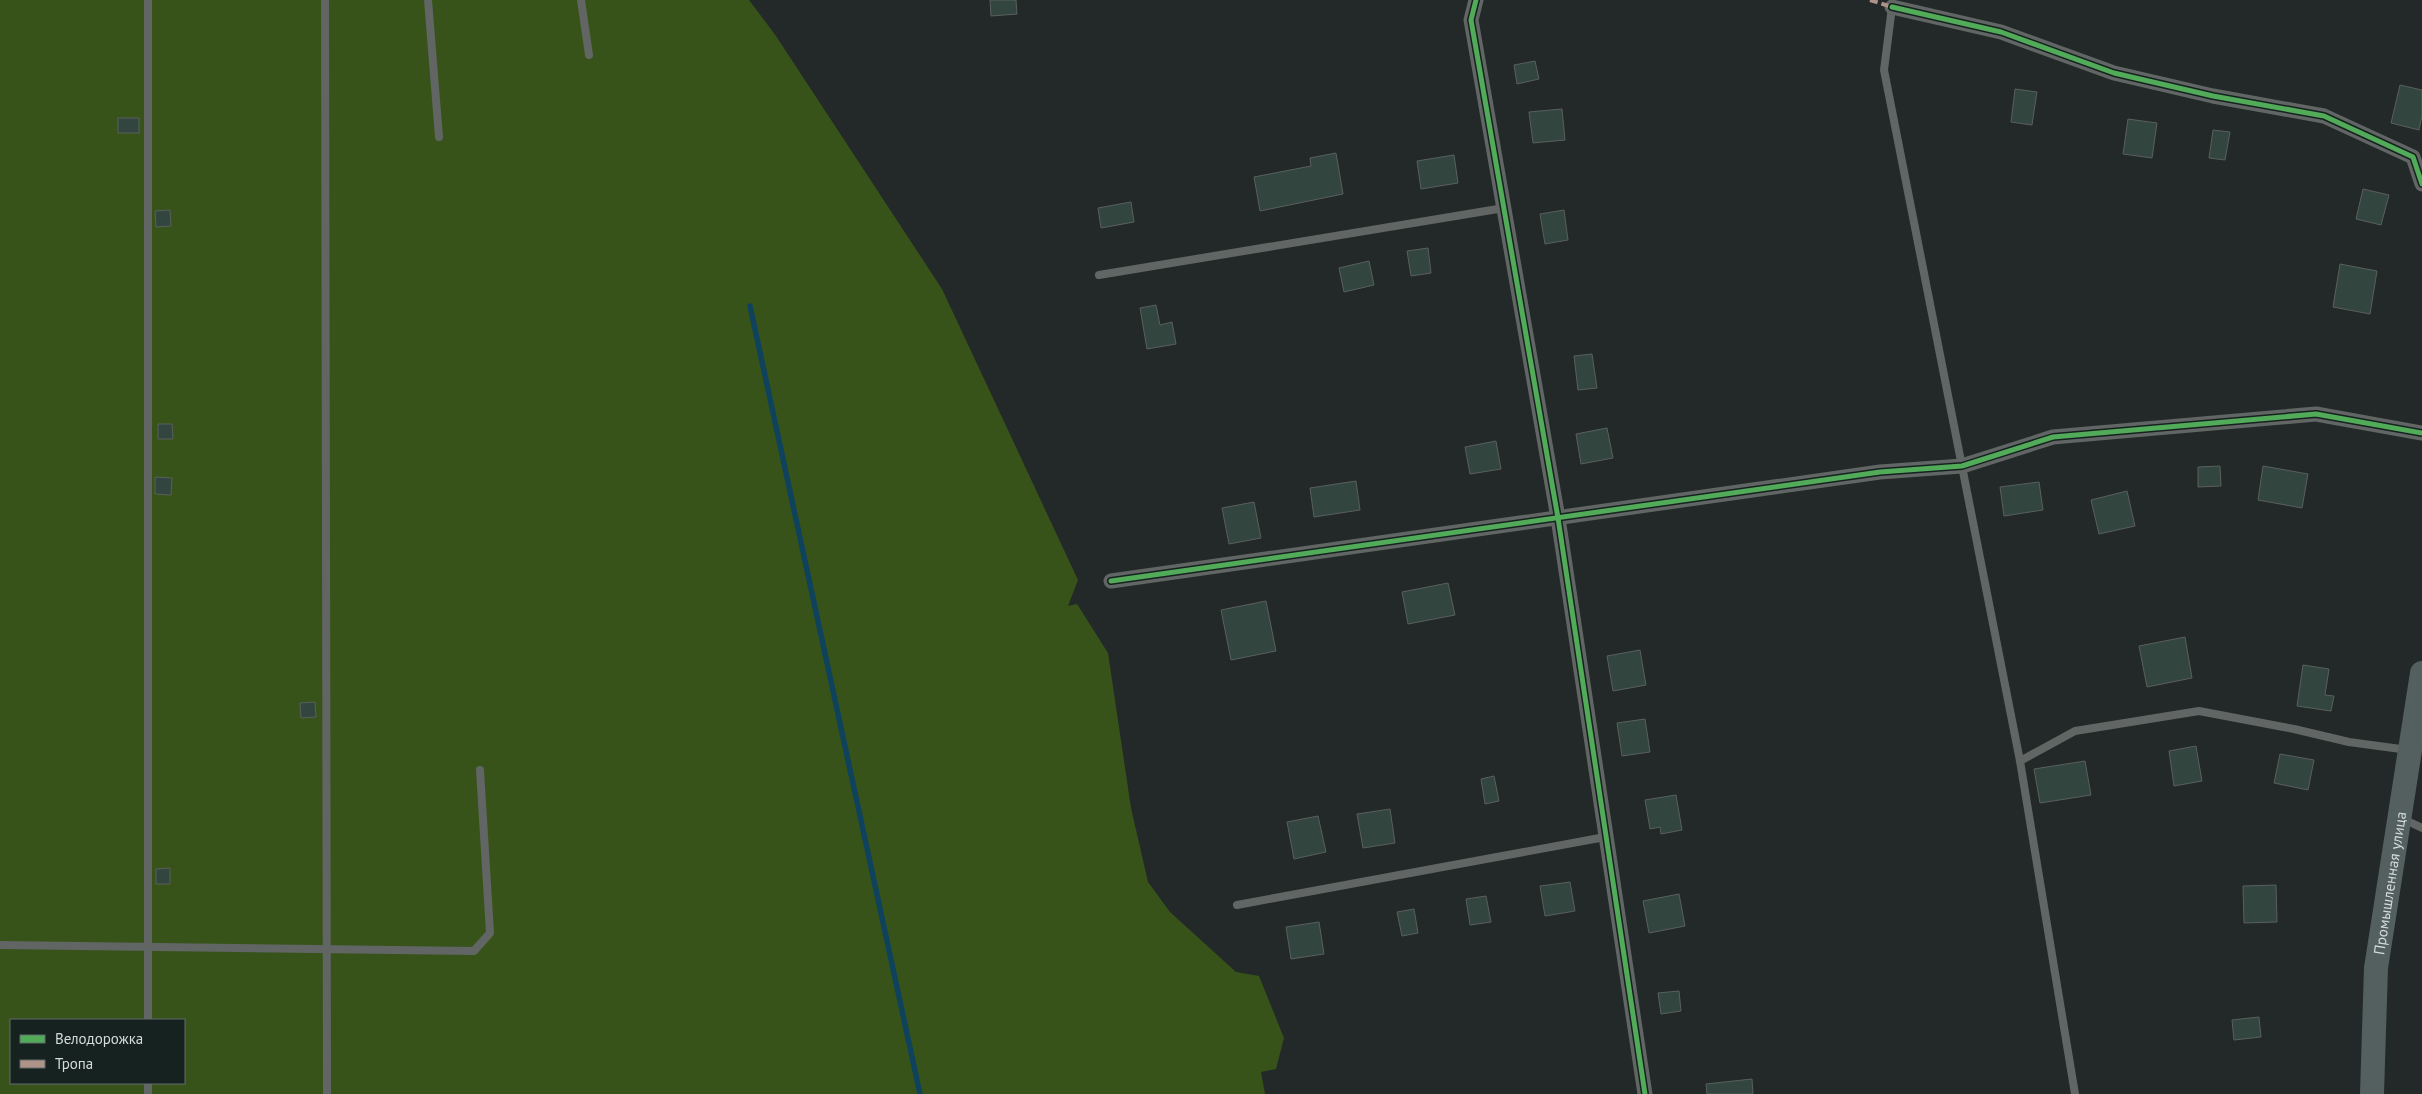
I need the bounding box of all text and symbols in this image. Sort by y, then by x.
street label: Промышленная улица [2369,810,2410,956]
legend [10,1019,185,1084]
text: Велодорожка [55,1029,143,1048]
text: Тропа [55,1054,93,1073]

